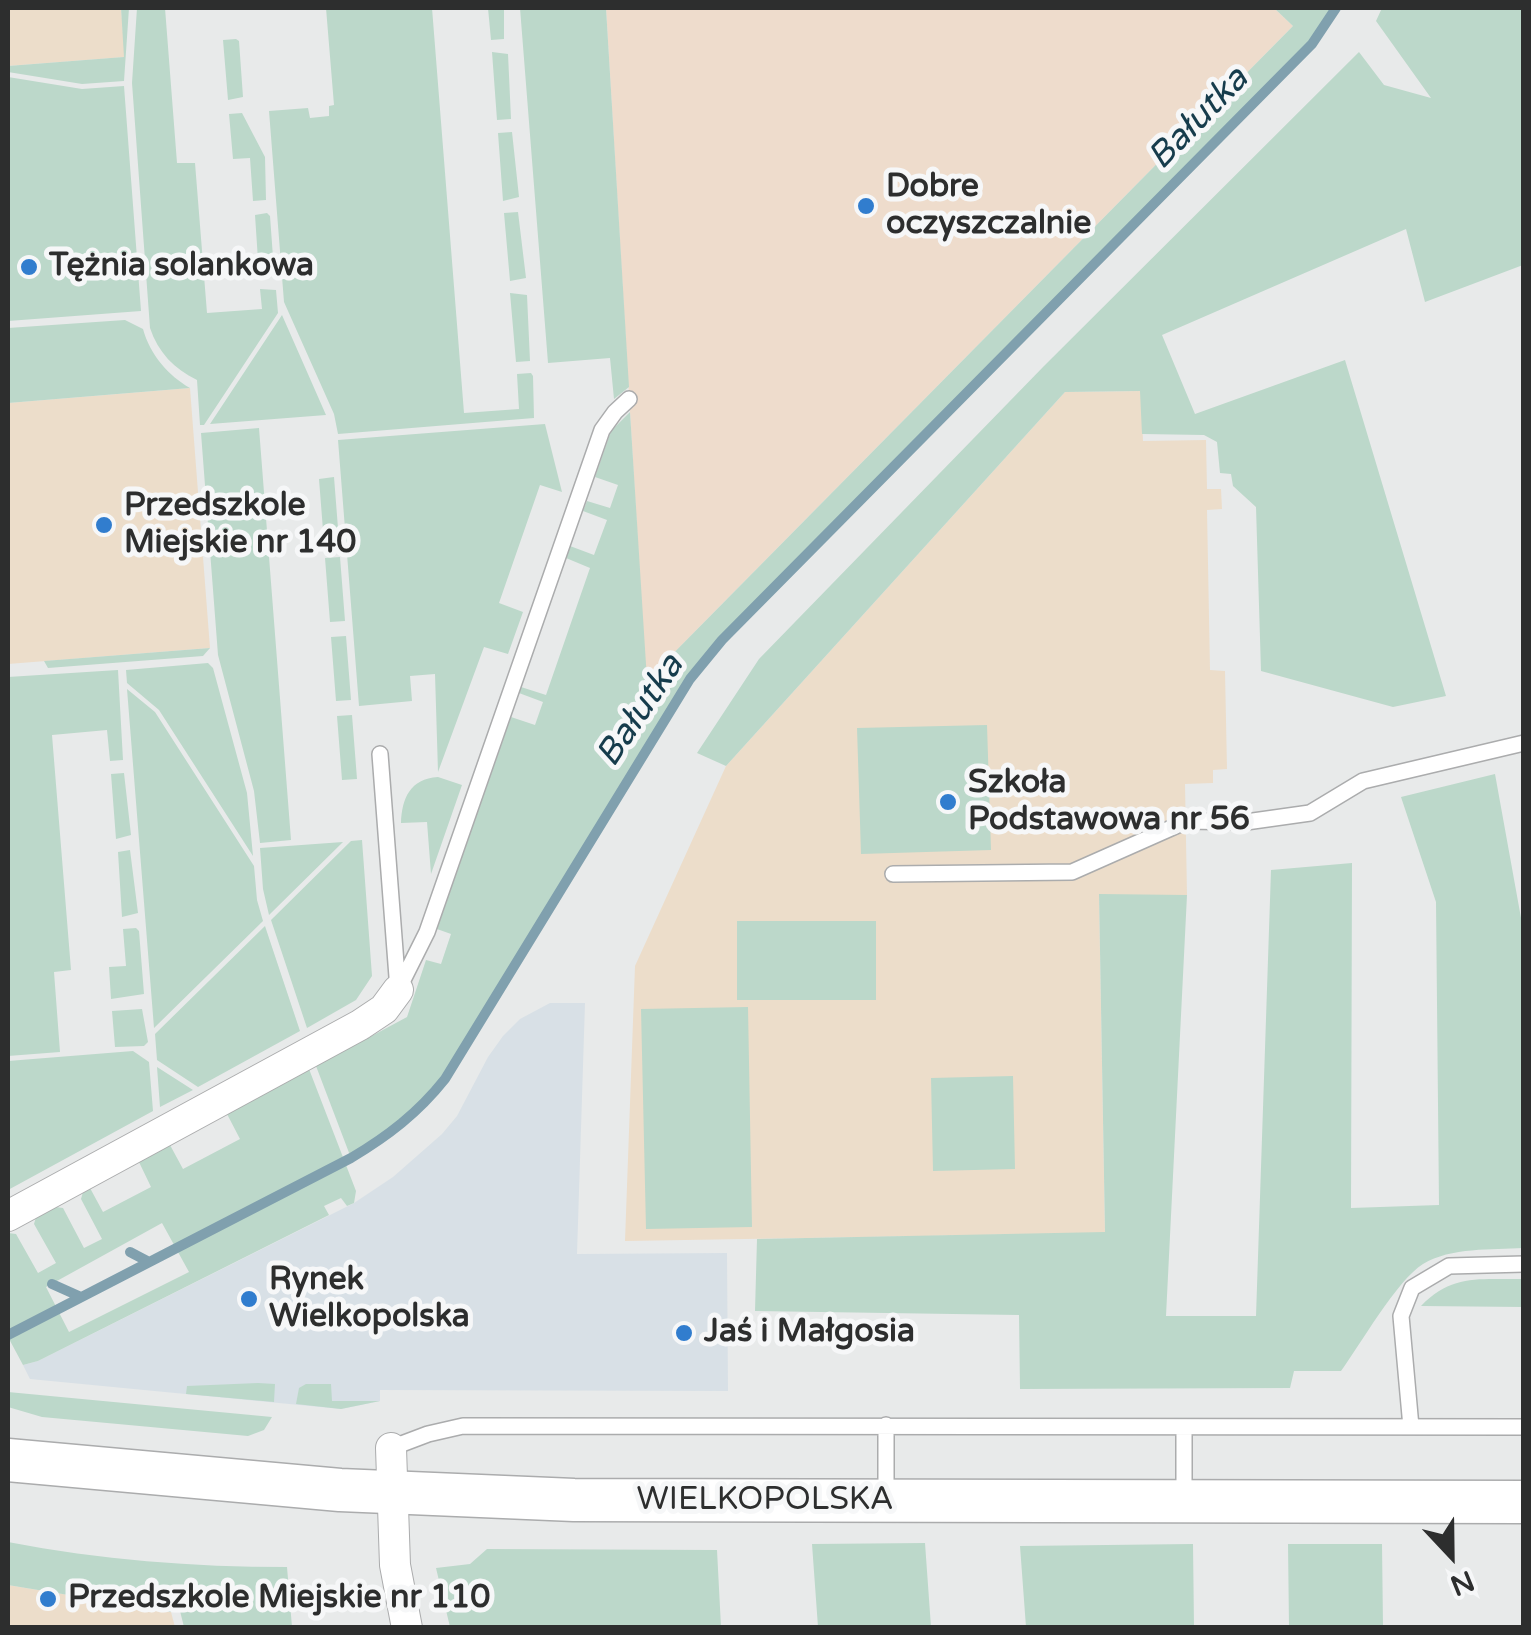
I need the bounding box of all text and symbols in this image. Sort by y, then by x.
water label: Bałutka [1140,59,1258,179]
place label: Dobre oczyszczalnie [886,169,1091,244]
marker: Dobre oczyszczalnie [855,195,877,217]
place label: Tężnia solankowa [49,248,314,286]
marker: Tężnia solankowa [18,256,40,278]
place label: Przedszkole Miejskie nr 140 [124,488,356,563]
marker: Przedszkole Miejskie nr 140 [93,514,115,536]
water label: Bałutka [588,647,694,775]
place label: Szkoła Podstawowa nr 56 [968,765,1250,840]
marker: Szkoła Podstawowa nr 56 [937,791,959,813]
place label: Rynek Wielkopolska [269,1262,470,1337]
marker: Rynek Wielkopolska [238,1288,260,1310]
place label: Jaś i Małgosia [704,1314,915,1352]
marker: Jaś i Małgosia [673,1322,695,1344]
street label: WIELKOPOLSKA [636,1482,894,1520]
north arrow [1401,1505,1501,1605]
text: N [1445,1563,1479,1603]
place label: Przedszkole Miejskie nr 110 [68,1580,490,1618]
marker: Przedszkole Miejskie nr 110 [37,1588,59,1610]

